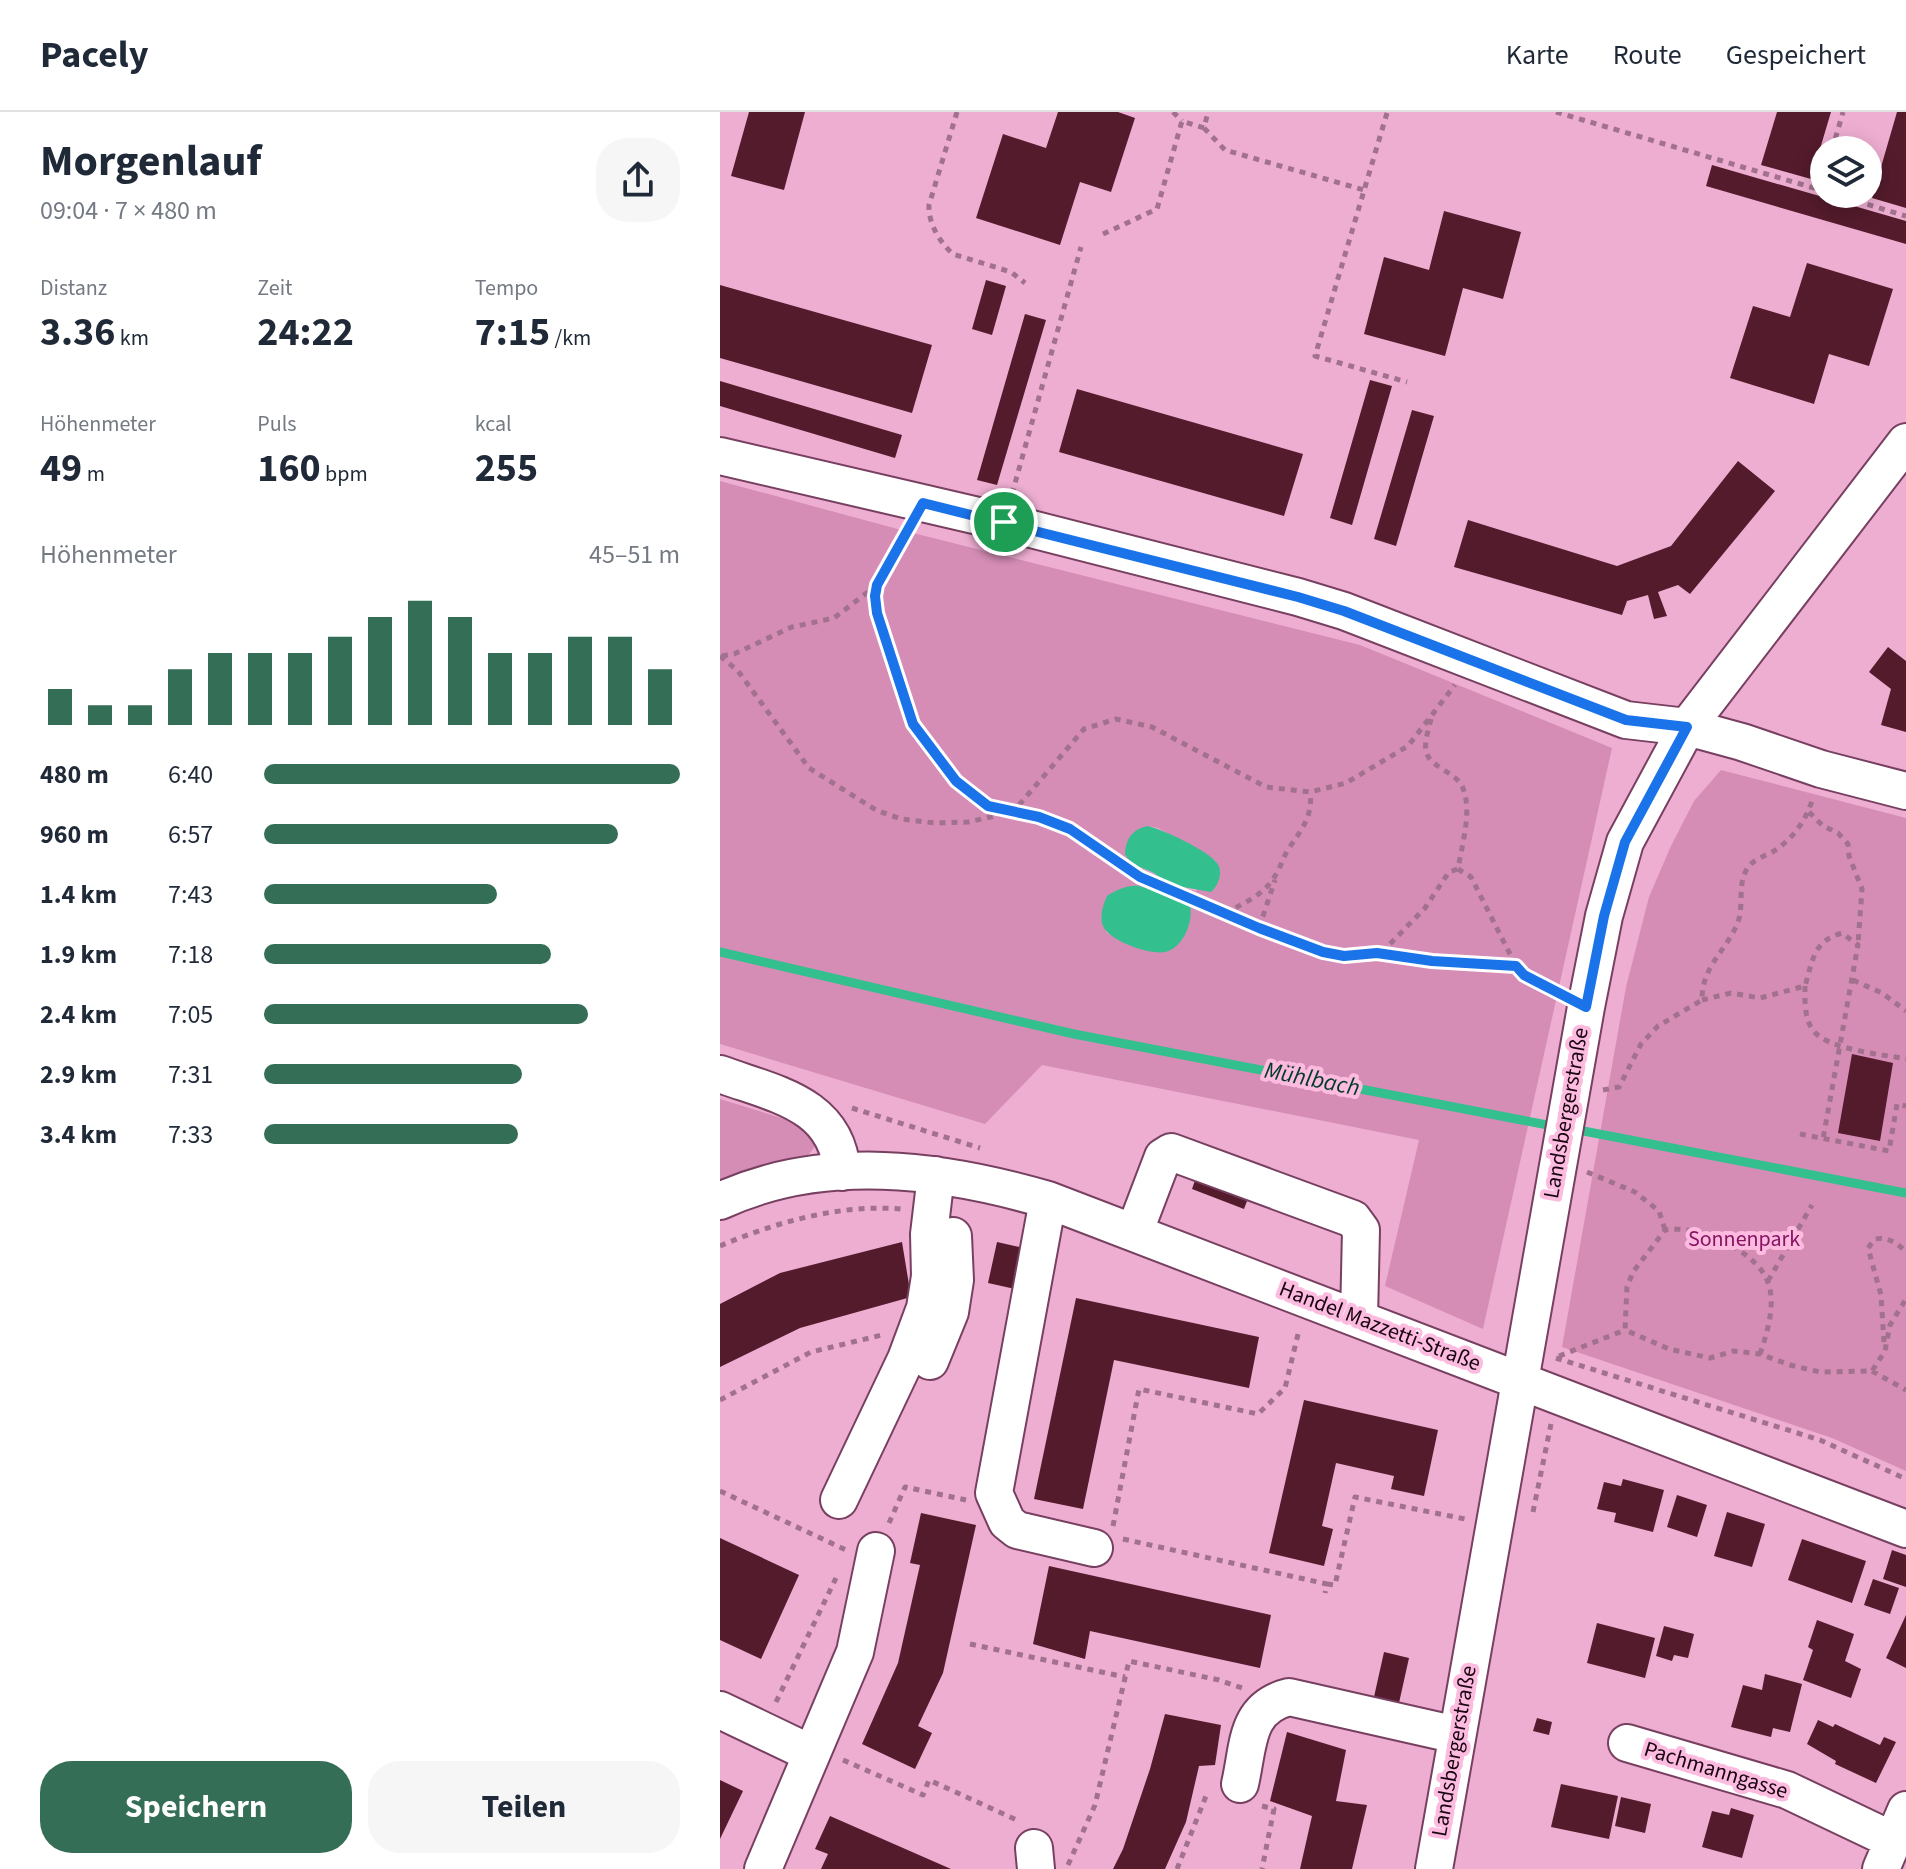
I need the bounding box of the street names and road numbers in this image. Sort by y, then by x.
street label: Landsbergerstraße [1535,1025,1597,1201]
street label: Handel Mazzetti-Straße [1275,1273,1486,1379]
street label: Landsbergerstraße [1423,1663,1485,1839]
street label: Pachmanngasse [1640,1733,1792,1807]

